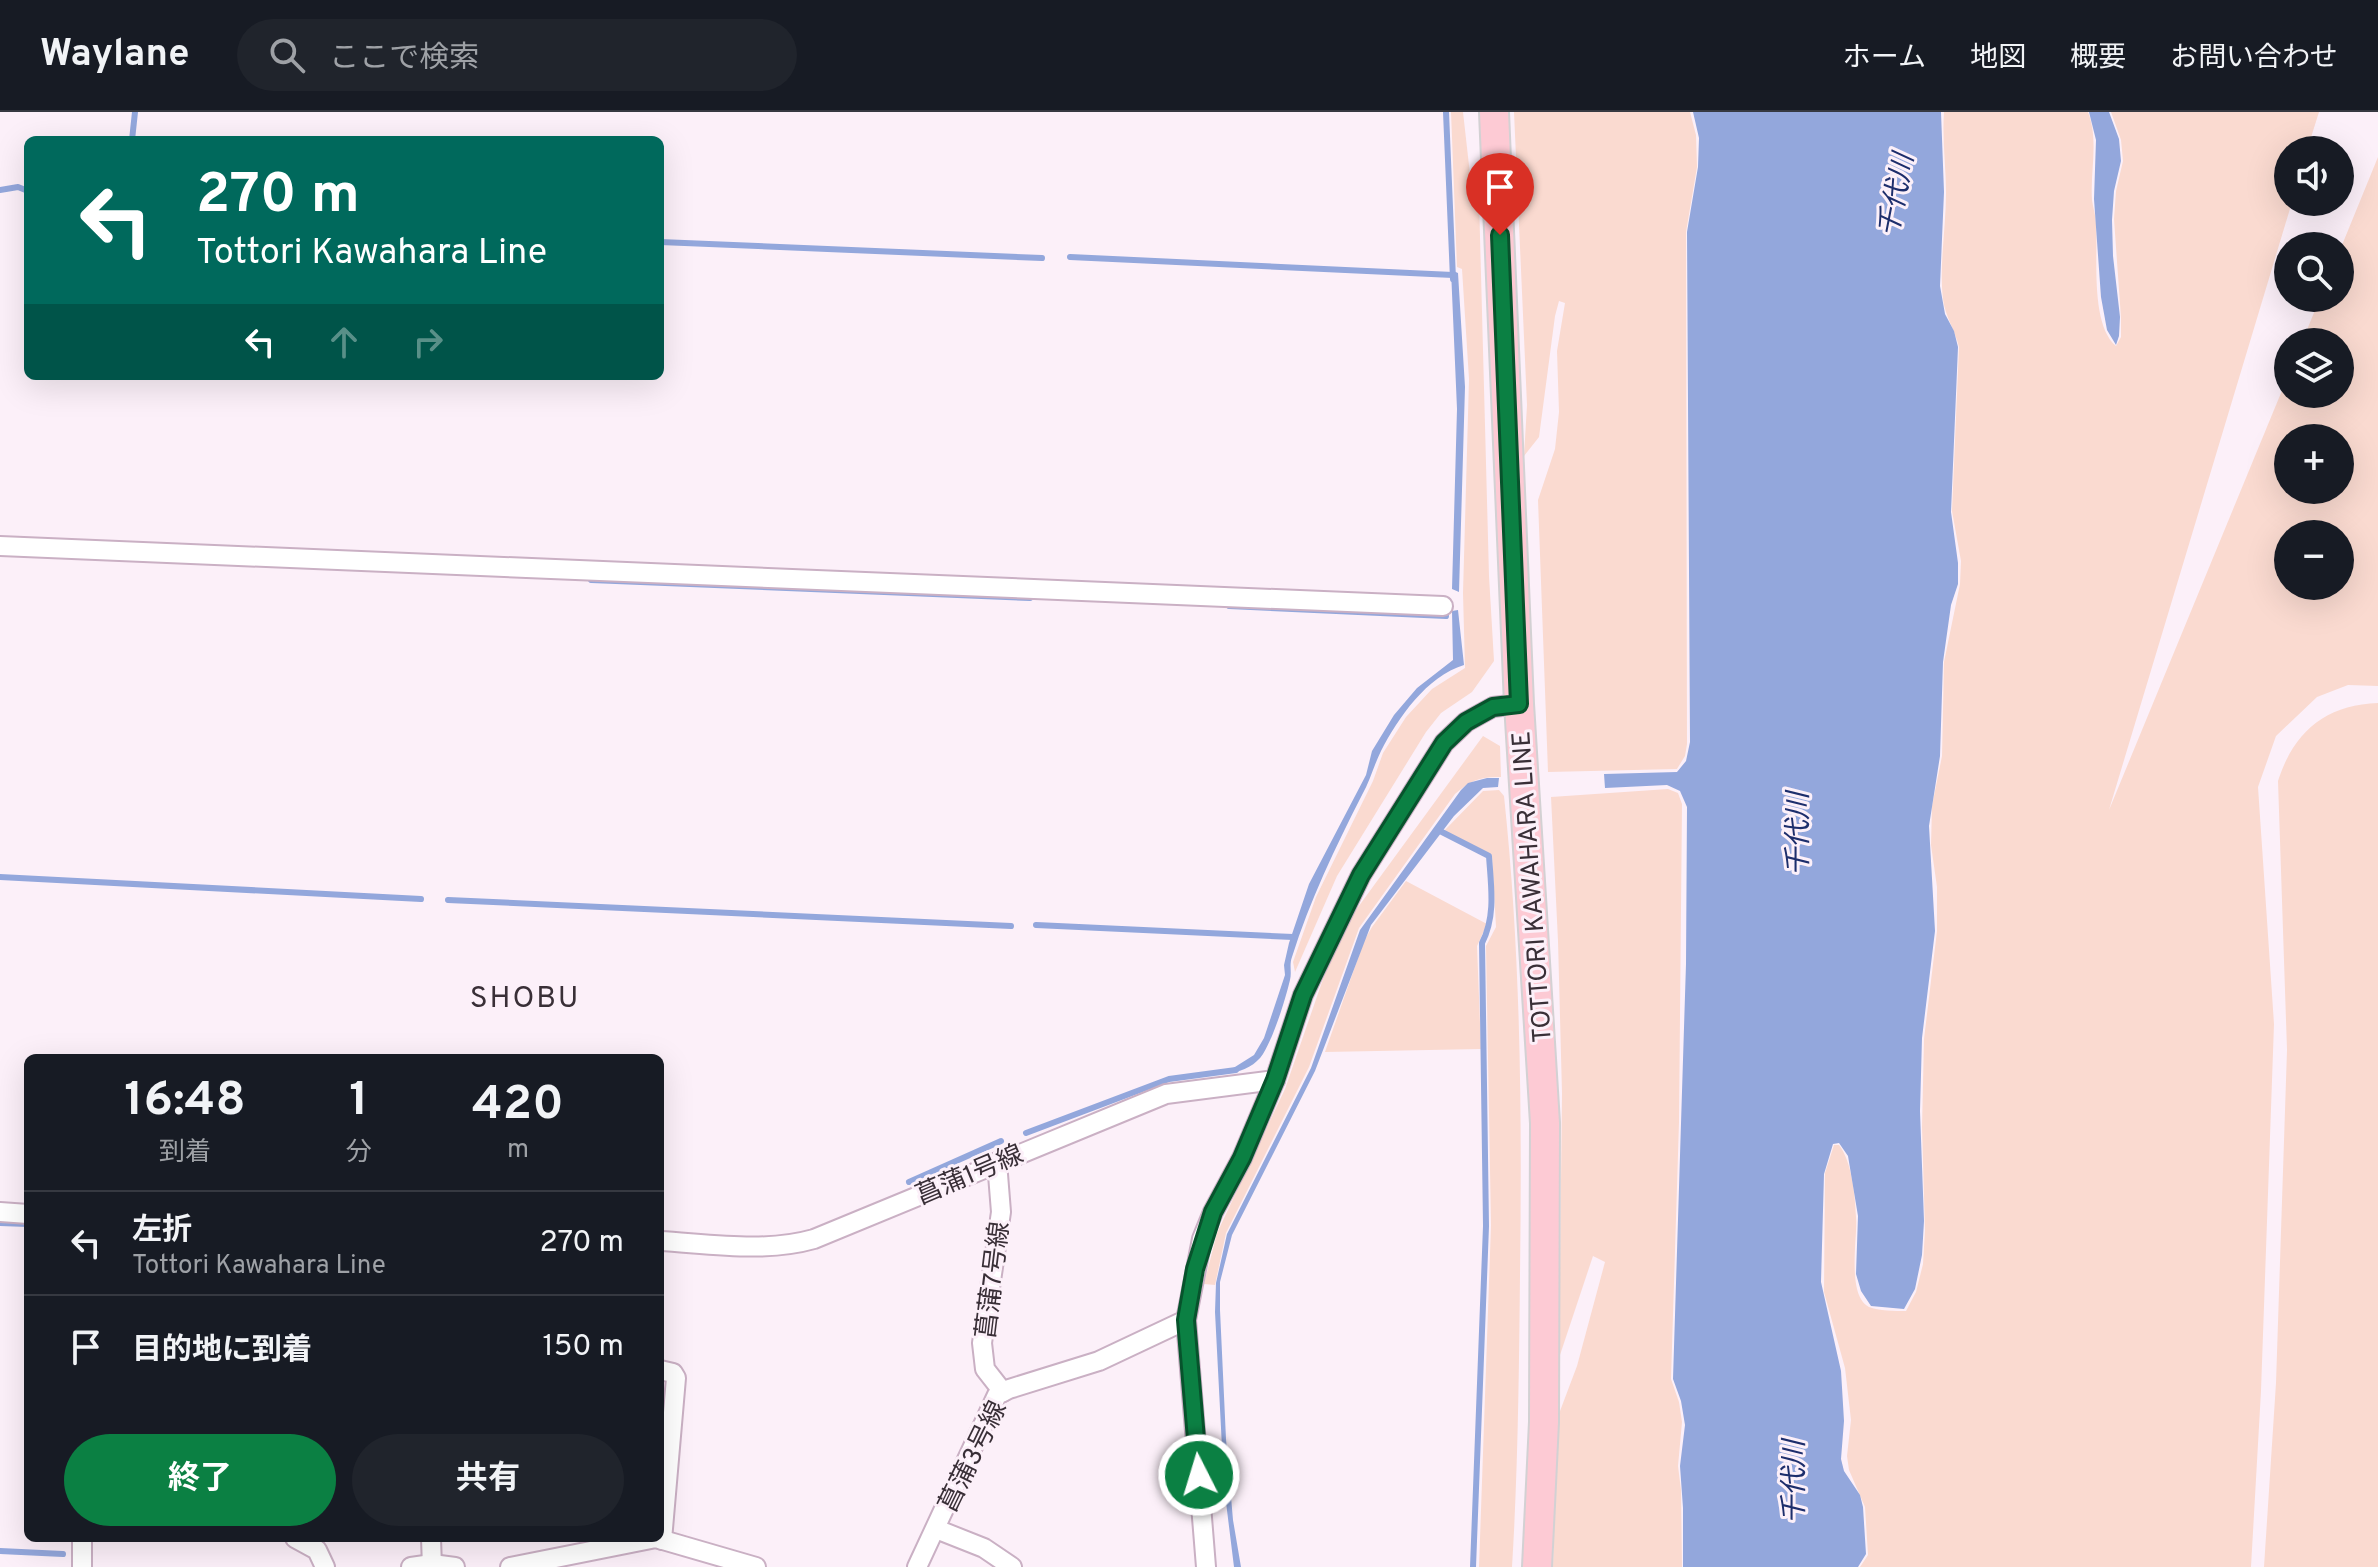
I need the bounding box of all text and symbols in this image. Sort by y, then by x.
search box [237,19,797,91]
text: Waylane [40,31,189,80]
icon: search [265,33,309,77]
text: ここで検索 [329,41,479,78]
text: ホーム [1843,41,1926,77]
text: 地図 [1970,41,2026,77]
text: 概要 [2070,41,2126,77]
text: お問い合わせ [2170,41,2338,77]
map controls [2274,136,2354,600]
button: sound [2274,136,2354,216]
water label: 千代川 [1872,148,1924,240]
pin [1466,153,1534,235]
text: 270 m [196,162,360,232]
icon: arrive [1478,165,1522,209]
icon: left [64,168,168,272]
text: Tottori Kawahara Line [196,231,547,277]
button: search [2274,232,2354,312]
icon: left [238,320,282,364]
icon: ahead [322,320,366,364]
icon: right [406,320,450,364]
button: layers [2274,328,2354,408]
button: + [2274,424,2354,504]
button: − [2274,520,2354,600]
street label: TOTTORI KAWAHARA LINE [1506,730,1561,1044]
water label: 千代川 [1782,789,1818,876]
district label: SHOBU [470,981,580,1018]
text: 16:48 [124,1072,246,1132]
text: 1 [349,1072,368,1132]
text: 420 [472,1076,564,1136]
text: m [507,1134,529,1167]
text: 到着 [159,1137,211,1170]
text: 分 [346,1137,372,1170]
street label: 菖蒲1号線 [911,1139,1029,1214]
text: 左折 [132,1213,192,1250]
street label: 菖蒲7号線 [971,1220,1018,1341]
icon: left [64,1221,108,1265]
text: 270 m [539,1225,624,1262]
text: Tottori Kawahara Line [132,1250,386,1283]
icon: arrive [64,1325,108,1369]
text: 150 m [543,1329,624,1366]
text: 目的地に到着 [132,1333,312,1370]
street label: 菖蒲3号線 [933,1396,1015,1518]
position arrow [1157,1433,1241,1517]
button: 終了 [64,1434,336,1526]
button: 共有 [352,1434,624,1526]
water label: 千代川 [1778,1437,1814,1524]

